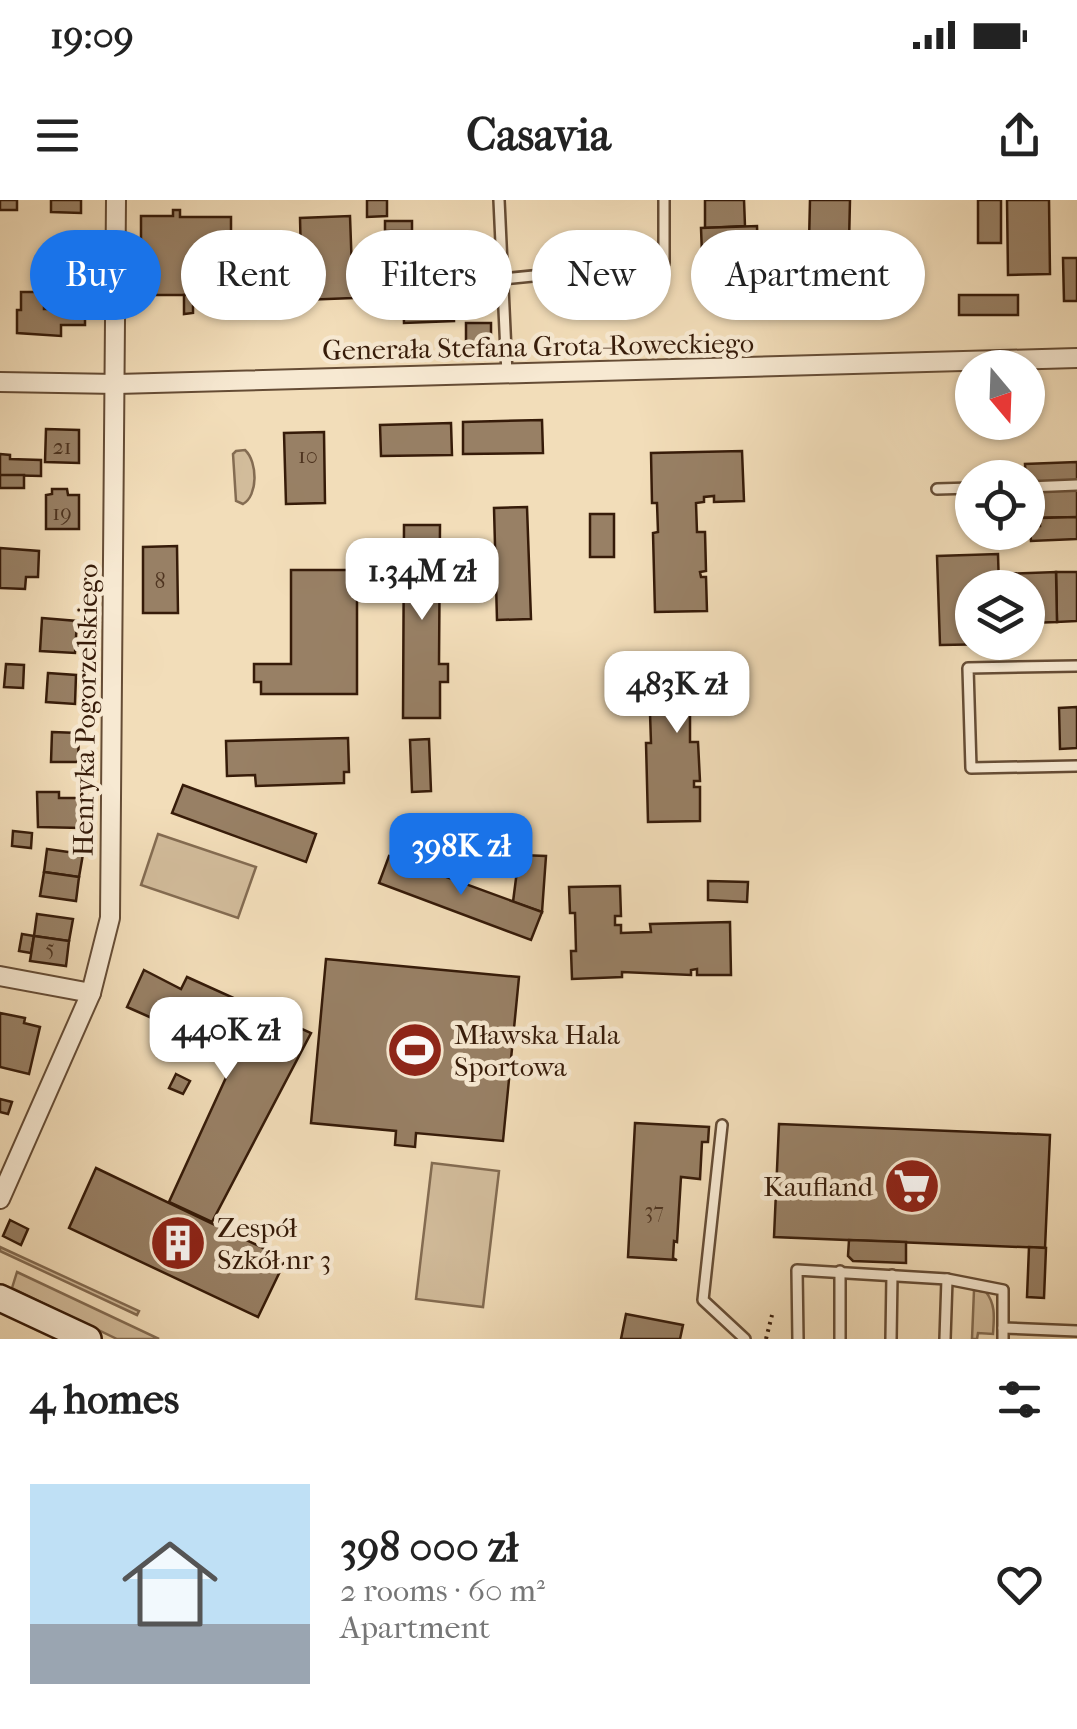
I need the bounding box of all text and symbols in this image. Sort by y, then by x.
text: 19:09 [50,13,134,58]
icon: menu [30,108,85,163]
icon: share [992,108,1047,163]
text: Casavia [466,109,611,162]
chip: Buy [30,230,161,320]
chip: Rent [181,230,326,320]
chip: Filters [346,230,512,320]
chip: New [532,230,671,320]
chip: Apartment [691,230,925,320]
street label: Generała Stefana Grota-Roweckiego [322,326,754,367]
north arrow [955,350,1045,440]
map controls [955,350,1045,660]
house number: 21 [52,434,72,460]
house number: 10 [298,443,318,469]
button: locate [955,460,1045,550]
house number: 19 [52,500,72,526]
pin: 1.34M zł [319,538,525,623]
text: 1.34M zł [368,552,476,589]
street label: Henryka Pogorzelskiego [66,563,105,857]
house number: 8 [154,568,166,594]
button: layers [955,570,1045,660]
pin: 483K zł [585,651,769,736]
text: 483K zł [626,665,728,702]
pin: 398K zł [369,813,553,898]
text: 398K zł [411,827,511,864]
house number: 5 [45,935,55,961]
pin: 440K zł [134,997,318,1082]
text: 440K zł [172,1011,280,1048]
place label: Mławska Hala Sportowa [454,1018,621,1083]
sports icon: Mławska Hala Sportowa [385,1020,445,1080]
supermarket icon: Kaufland [882,1156,942,1216]
place label: Kaufland [763,1170,874,1203]
house number: 37 [644,1198,664,1224]
place label: Zespół Szkół nr 3 [217,1211,331,1276]
building icon: Zespół Szkół nr 3 [148,1213,208,1273]
icon: filters [992,1372,1047,1427]
text: 4 homes [30,1375,179,1424]
text: 398 000 zł [340,1523,518,1572]
icon: home [110,1524,230,1644]
icon: heart [992,1557,1047,1612]
text: 2 rooms · 60 m² [340,1572,545,1609]
text: Apartment [340,1609,490,1646]

